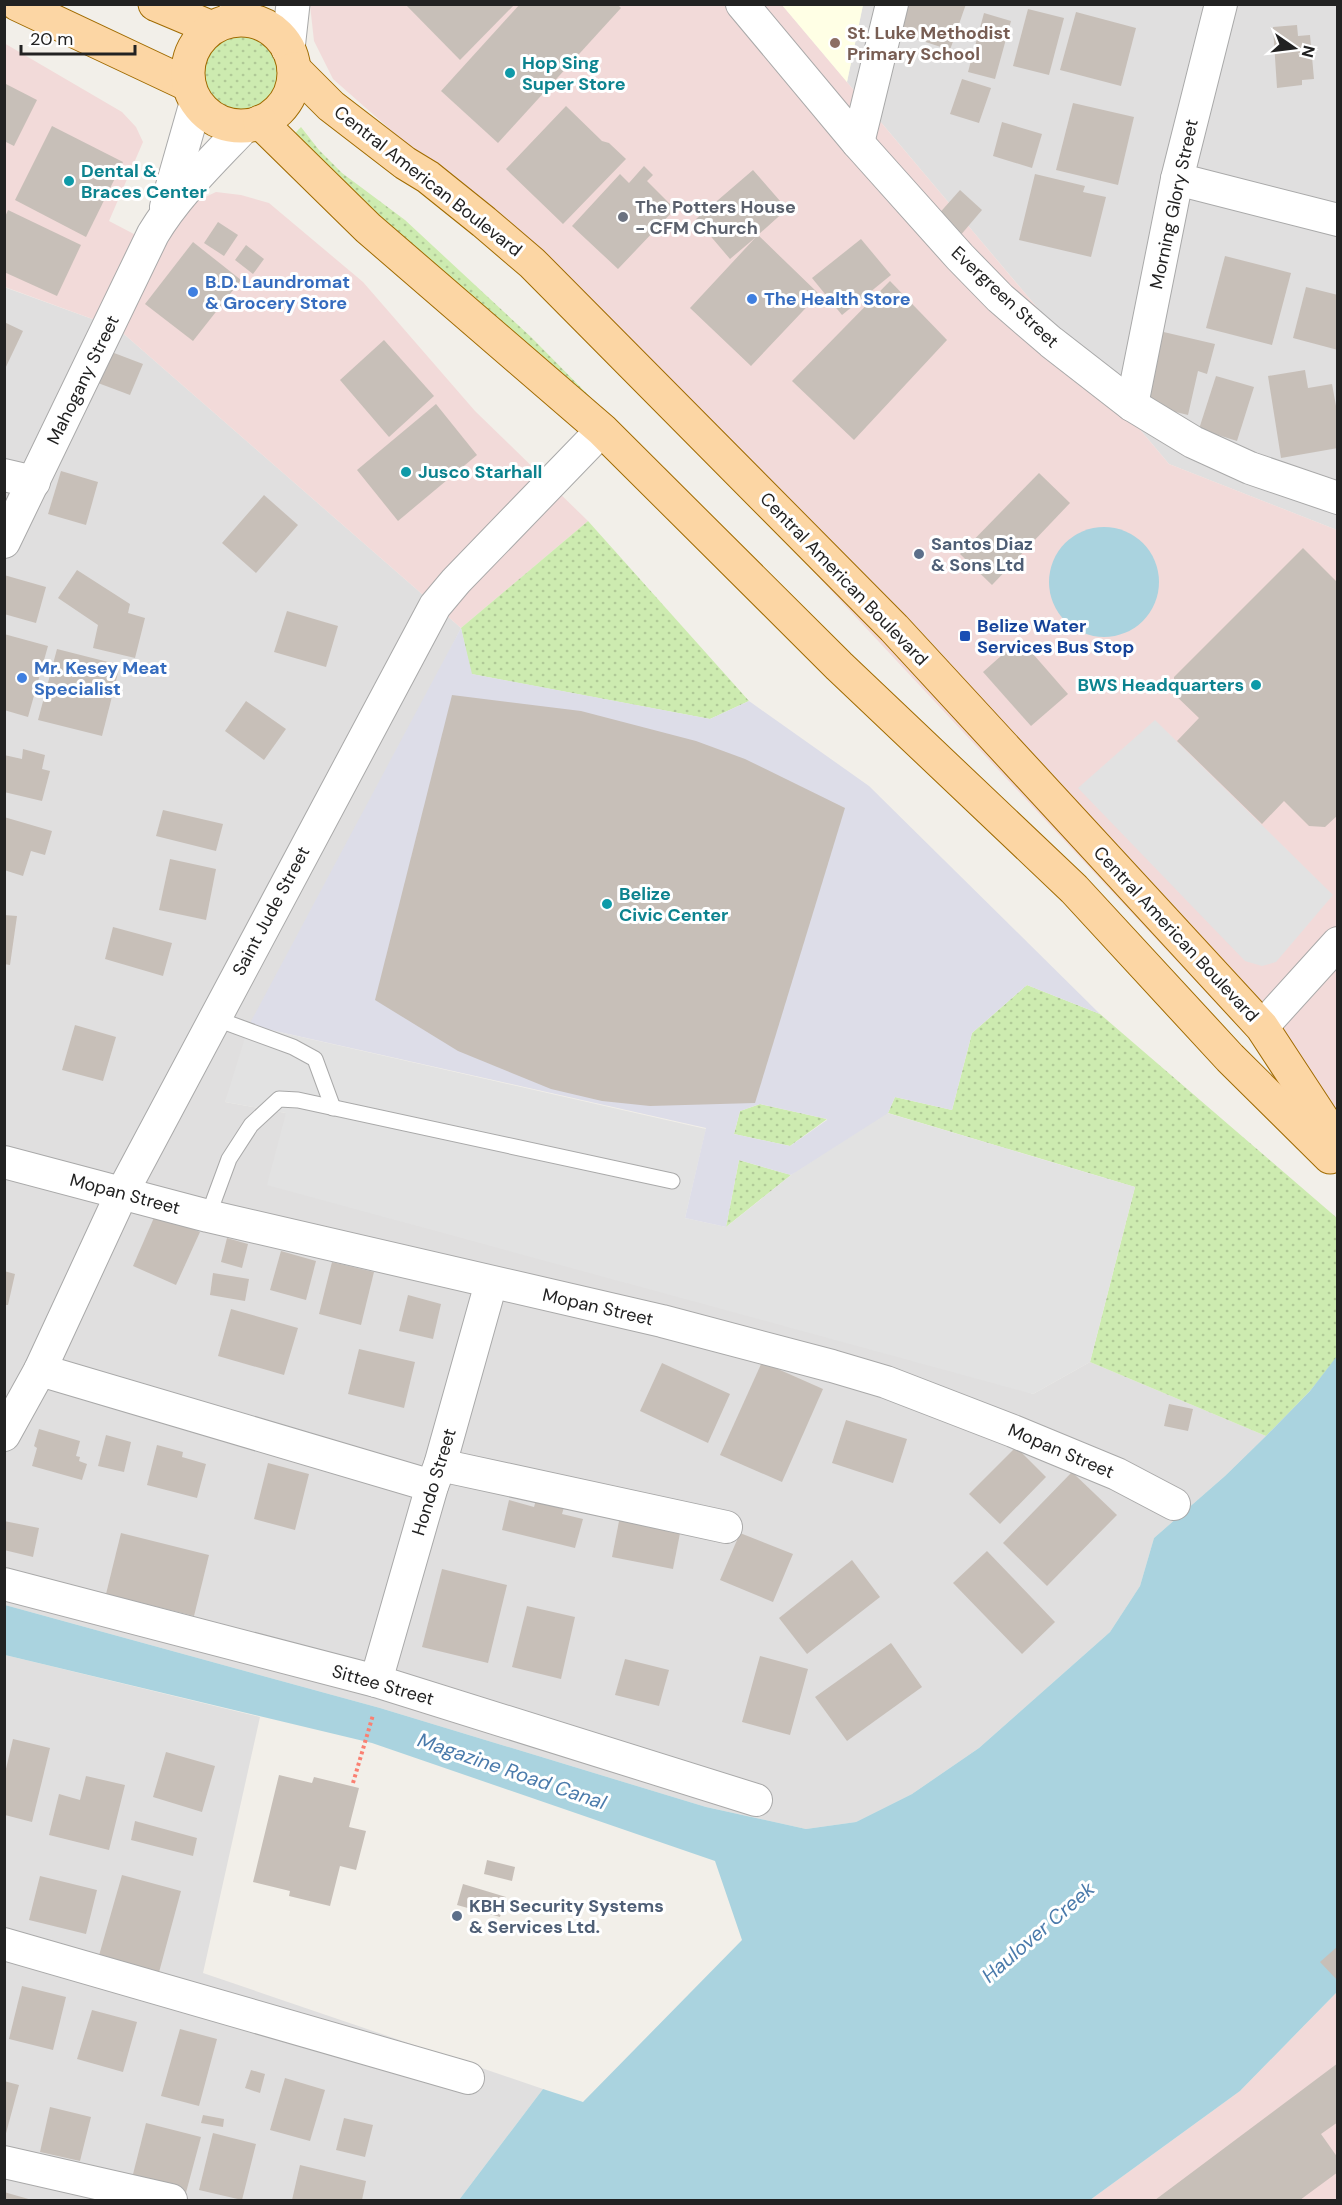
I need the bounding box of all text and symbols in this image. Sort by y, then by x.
scale bar [21,18,135,56]
north arrow [1264,18,1324,78]
place label: St. Luke Methodist Primary School [847,21,1011,66]
text: 20 m [30,27,73,51]
marker: St. Luke Methodist Primary School [828,36,842,50]
text: N [1296,43,1320,60]
place label: Hop Sing Super Store [522,51,626,96]
marker: Hop Sing Super Store [503,66,517,80]
street label: Central American Boulevard [329,100,527,262]
street label: Morning Glory Street [1144,117,1204,291]
place label: Dental & Braces Center [81,159,207,204]
marker: Dental & Braces Center [62,174,76,188]
place label: The Potters House - CFM Church [635,195,796,240]
marker: The Potters House - CFM Church [616,210,630,224]
street label: Evergreen Street [946,241,1064,353]
place label: B.D. Laundromat & Grocery Store [205,270,350,315]
marker: B.D. Laundromat & Grocery Store [186,285,200,299]
place label: The Health Store [764,287,911,311]
marker: The Health Store [745,292,759,306]
street label: Mahogany Street [41,311,125,449]
place label: Jusco Starhall [418,460,542,484]
marker: Jusco Starhall [399,465,413,479]
street label: Central American Boulevard [755,487,933,671]
place label: Santos Diaz & Sons Ltd [931,532,1033,577]
marker: Santos Diaz & Sons Ltd [912,547,926,561]
place label: Belize Water Services Bus Stop [977,614,1134,659]
marker: Belize Water Services Bus Stop [958,629,972,643]
place label: Mr. Kesey Meat Specialist [34,656,167,701]
marker: Mr. Kesey Meat Specialist [15,671,29,685]
place label: BWS Headquarters [1077,673,1244,697]
marker: BWS Headquarters [1249,678,1263,692]
street label: Central American Boulevard [1088,841,1264,1027]
street label: Saint Jude Street [227,842,315,980]
place label: Belize Civic Center [619,882,728,927]
marker: Belize Civic Center [600,897,614,911]
street label: Mopan Street [67,1168,183,1220]
street label: Mopan Street [540,1283,656,1331]
street label: Mopan Street [1004,1418,1118,1484]
street label: Hondo Street [406,1425,462,1539]
street label: Sittee Street [329,1659,437,1711]
water label: Magazine Road Canal [414,1727,610,1816]
water label: Haulover Creek [976,1875,1100,1988]
place label: KBH Security Systems & Services Ltd. [469,1894,664,1939]
marker: KBH Security Systems & Services Ltd. [450,1909,464,1923]

